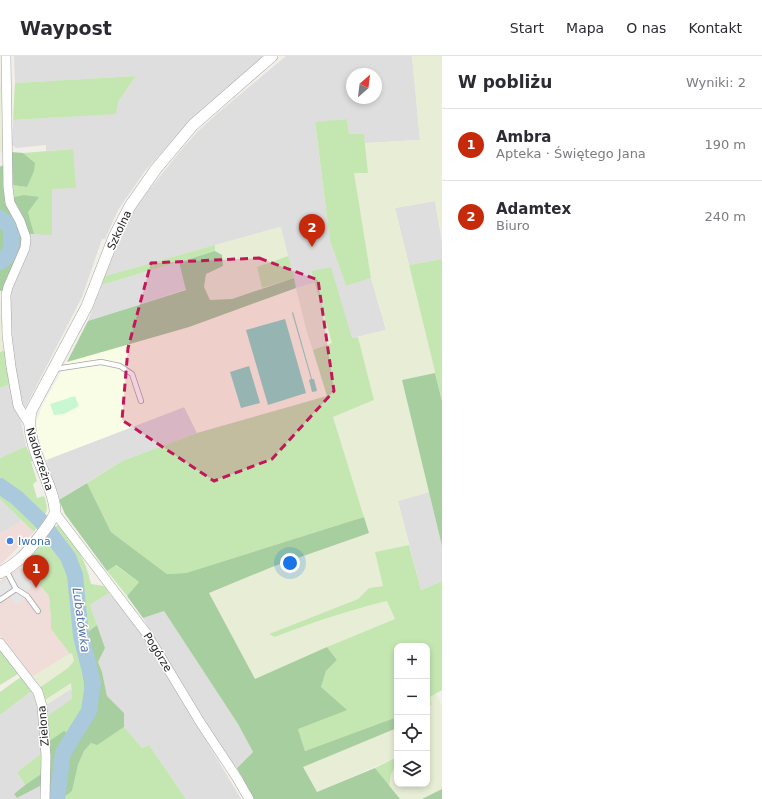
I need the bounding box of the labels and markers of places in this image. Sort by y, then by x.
pin: 2 [299,214,325,247]
place label: Iwona [18,535,51,548]
marker: Iwona [5,536,15,546]
pin: 1 [23,555,49,588]

